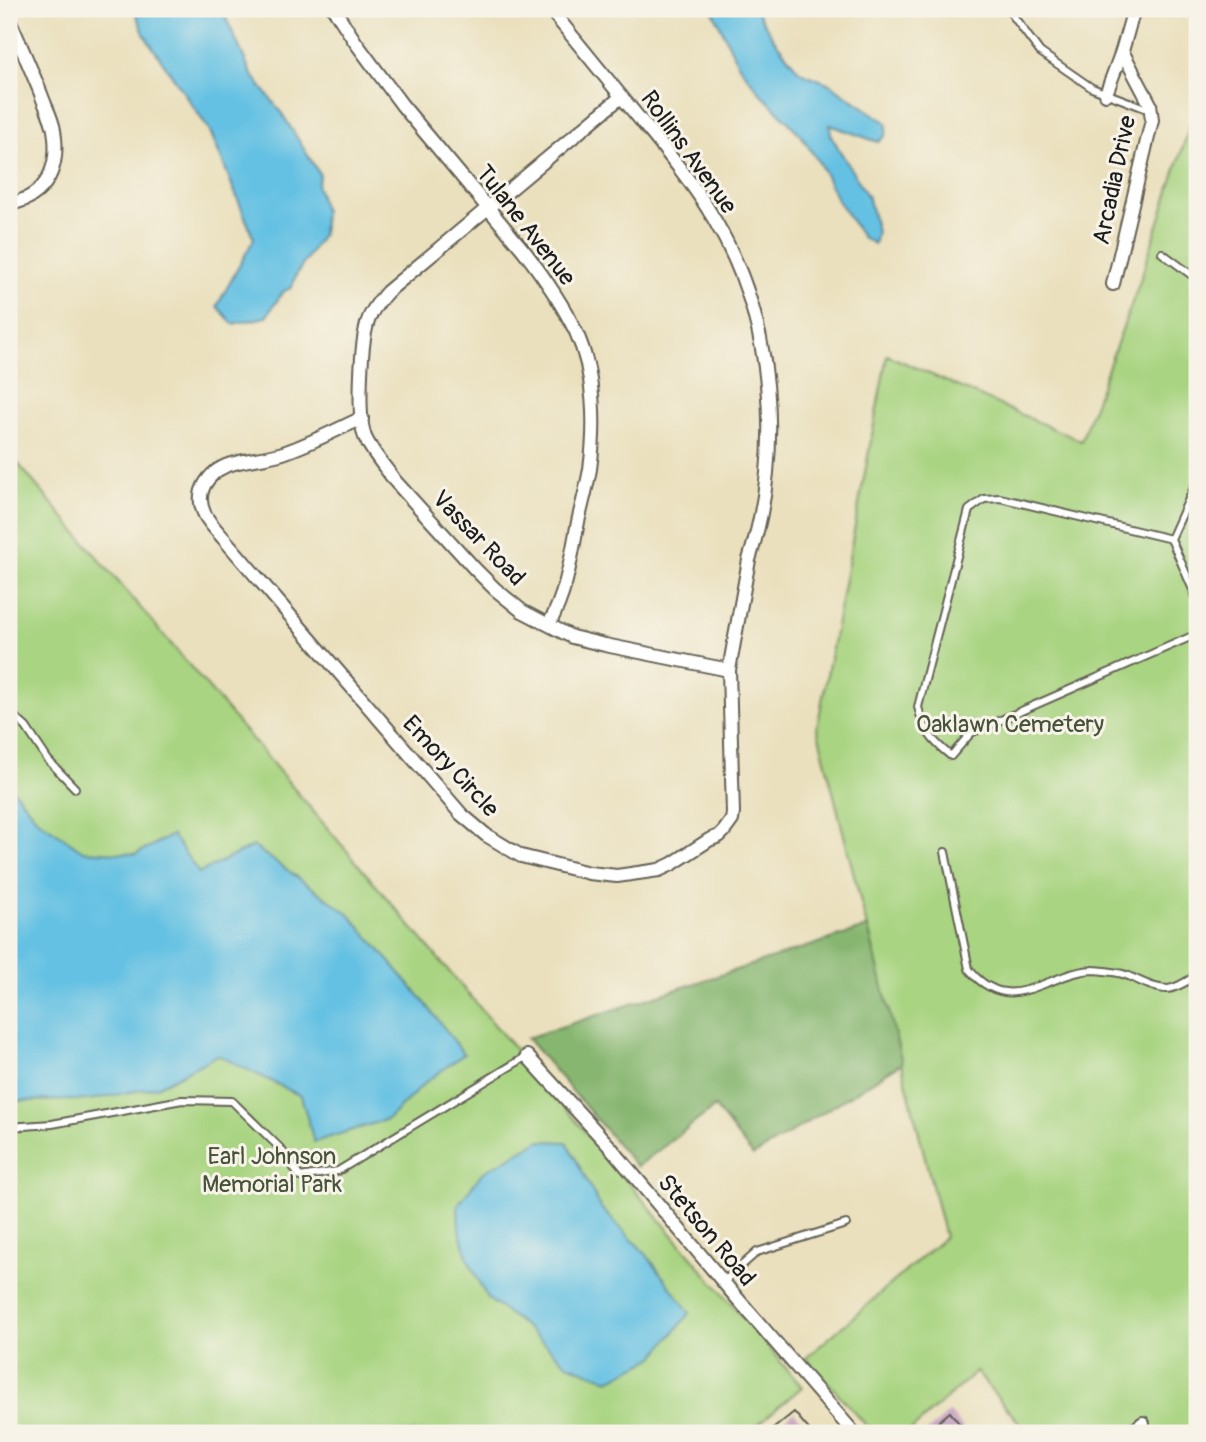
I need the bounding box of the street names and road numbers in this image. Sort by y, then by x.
street label: Rollins Avenue [634,85,743,220]
street label: Arcadia Drive [1087,113,1142,247]
street label: Tulane Avenue [469,159,582,292]
street label: Vassar Road [426,485,531,592]
street label: Emory Circle [396,710,505,823]
street label: Stetson Road [651,1169,762,1292]

